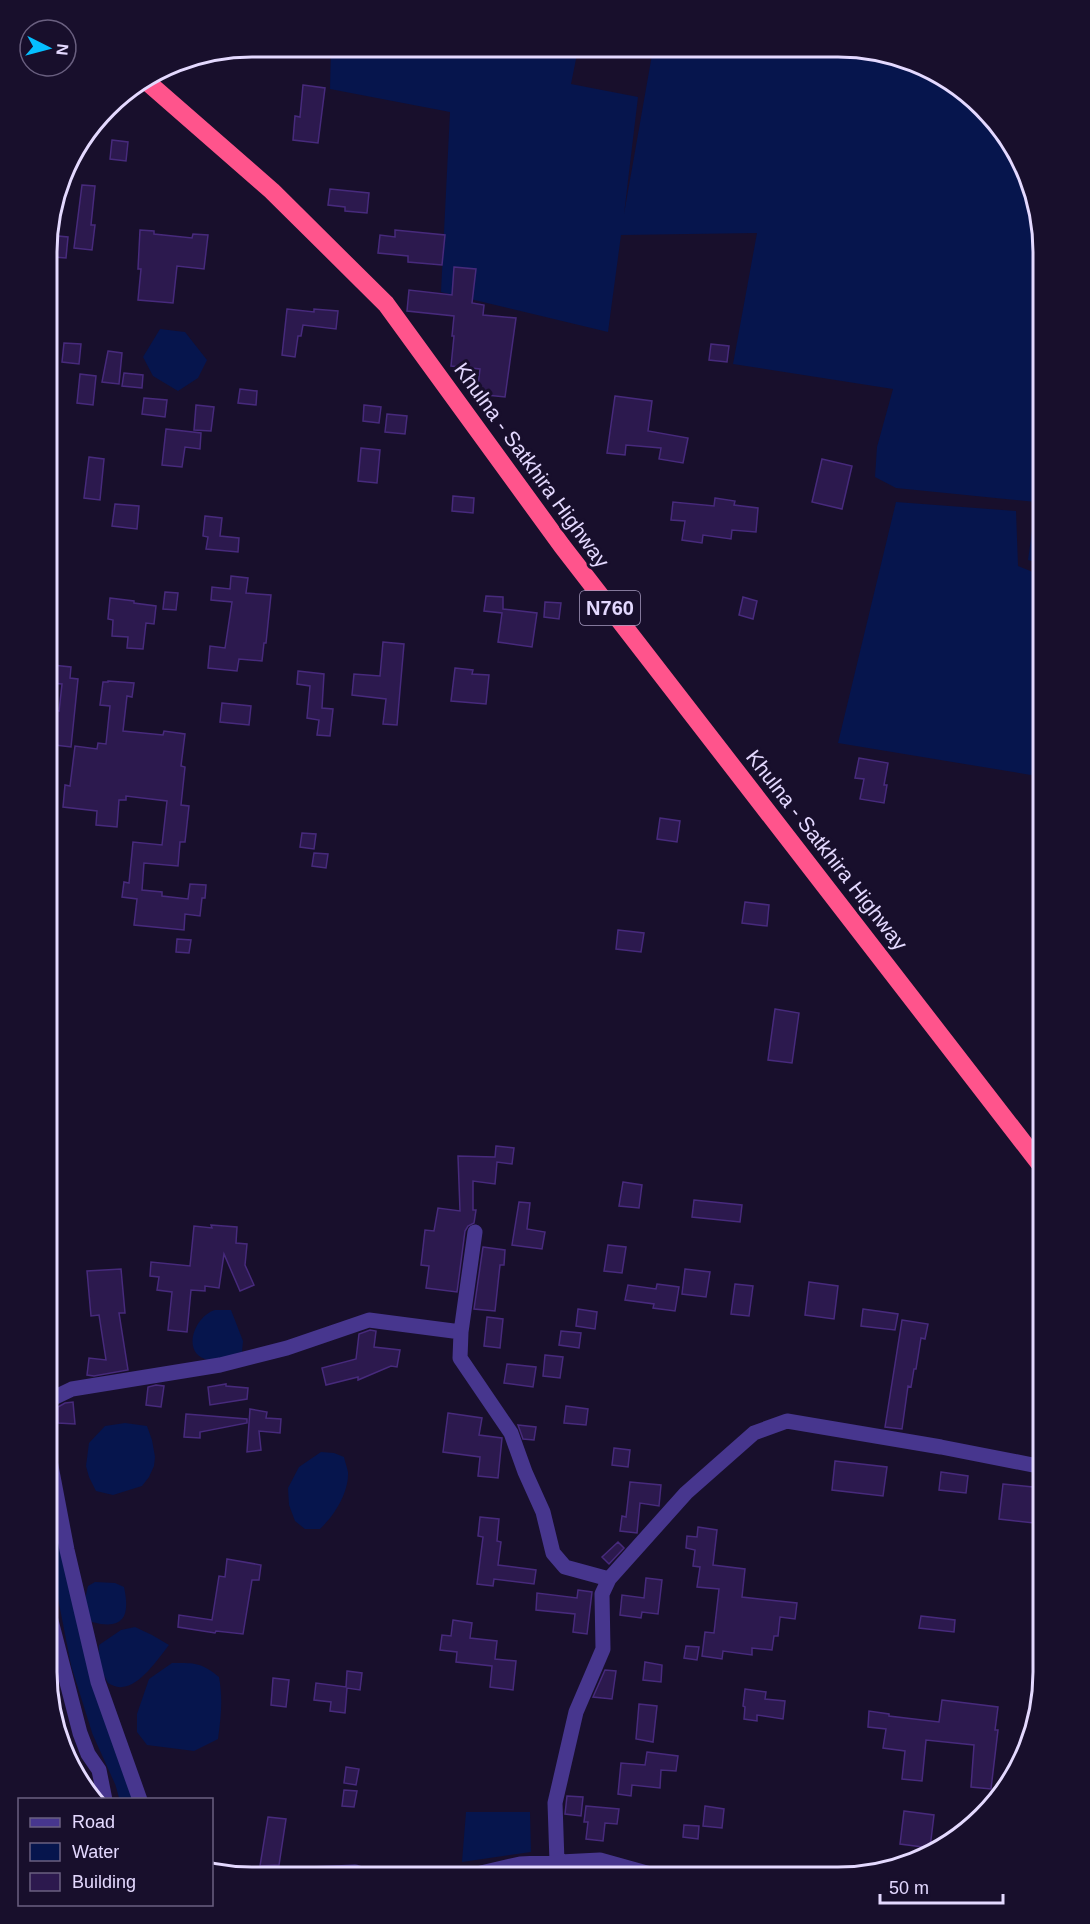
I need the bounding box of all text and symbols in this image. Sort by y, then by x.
north arrow [18,18,78,78]
text: N [53,43,71,56]
street label: Khulna - Satkhira Highway [450,358,614,572]
road number: N760 [580,591,640,625]
street label: Khulna - Satkhira Highway [742,745,913,955]
legend [18,1798,213,1906]
text: Road [72,1812,115,1832]
text: Water [72,1842,119,1862]
scale bar [880,1867,1003,1905]
text: Building [72,1872,136,1892]
text: 50 m [889,1878,929,1898]

